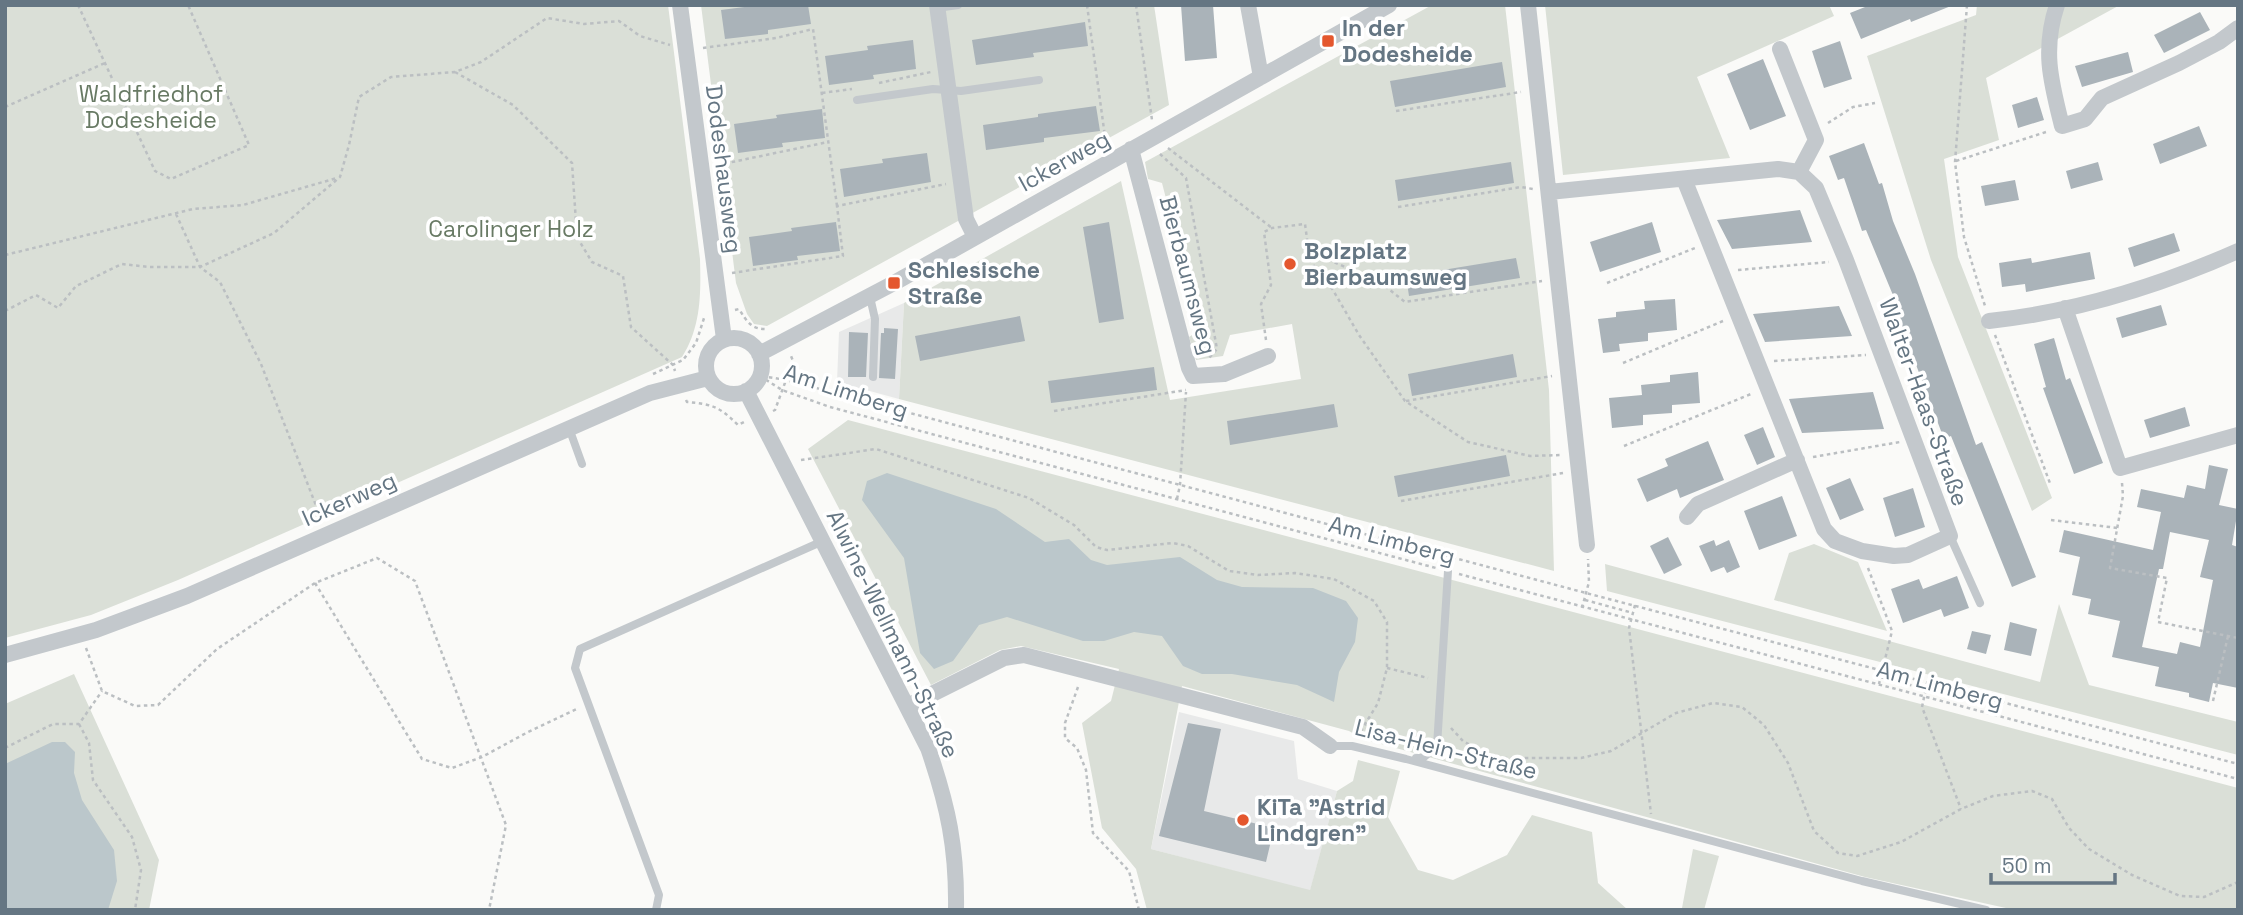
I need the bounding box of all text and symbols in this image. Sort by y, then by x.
place label: In der Dodesheide [1342,13,1473,69]
marker: In der Dodesheide [1320,33,1336,49]
park label: Waldfriedhof Dodesheide [79,79,223,135]
street label: Dodeshausweg [699,83,749,255]
street label: Ickerweg [1013,124,1115,198]
street label: Bierbaumsweg [1152,192,1224,358]
park label: Carolinger Holz [428,214,594,244]
place label: Bolzplatz Bierbaumsweg [1304,236,1467,292]
place label: Schlesische Straße [908,255,1040,311]
marker: Bolzplatz Bierbaumsweg [1282,256,1298,272]
marker: Schlesische Straße [886,275,902,291]
street label: Walter-Haas-Straße [1872,294,1976,510]
street label: Am Limberg [780,357,912,425]
street label: Ickerweg [297,465,401,533]
street label: Alwine-Wellmann-Straße [820,505,966,763]
street label: Am Limberg [1326,509,1458,571]
street label: Am Limberg [1874,654,2006,716]
street label: Lisa-Hein-Straße [1352,712,1540,786]
place label: KiTa "Astrid Lindgren" [1257,792,1385,848]
marker: KiTa "Astrid Lindgren" [1235,812,1251,828]
scale bar [1991,842,2115,886]
text: 50 m [2002,852,2052,879]

